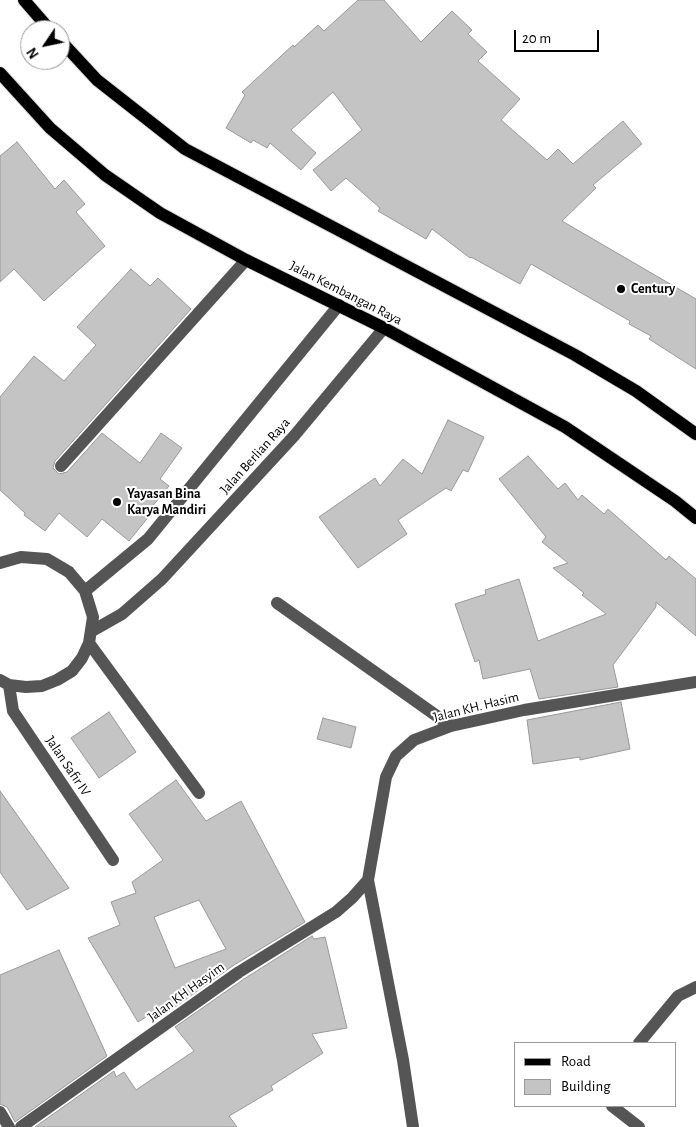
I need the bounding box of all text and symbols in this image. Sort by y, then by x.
north arrow [20,20,70,70]
scale bar [516,20,601,52]
text: 20 m [522,31,551,46]
text: N [25,45,42,61]
street label: Jalan Kembangan Raya [287,257,405,329]
place label: Century [631,281,675,297]
marker: Century [615,283,627,295]
street label: Jalan Berlian Raya [216,414,294,498]
place label: Yayasan Bina Karya Mandiri [127,486,206,518]
marker: Yayasan Bina Karya Mandiri [111,496,123,508]
street label: Jalan KH. Hasim [431,688,521,726]
street label: Jalan Safir IV [42,733,94,799]
street label: Jalan KH Hasyim [144,958,228,1026]
legend [514,1042,676,1107]
text: Road [561,1054,591,1069]
text: Building [561,1079,611,1094]

